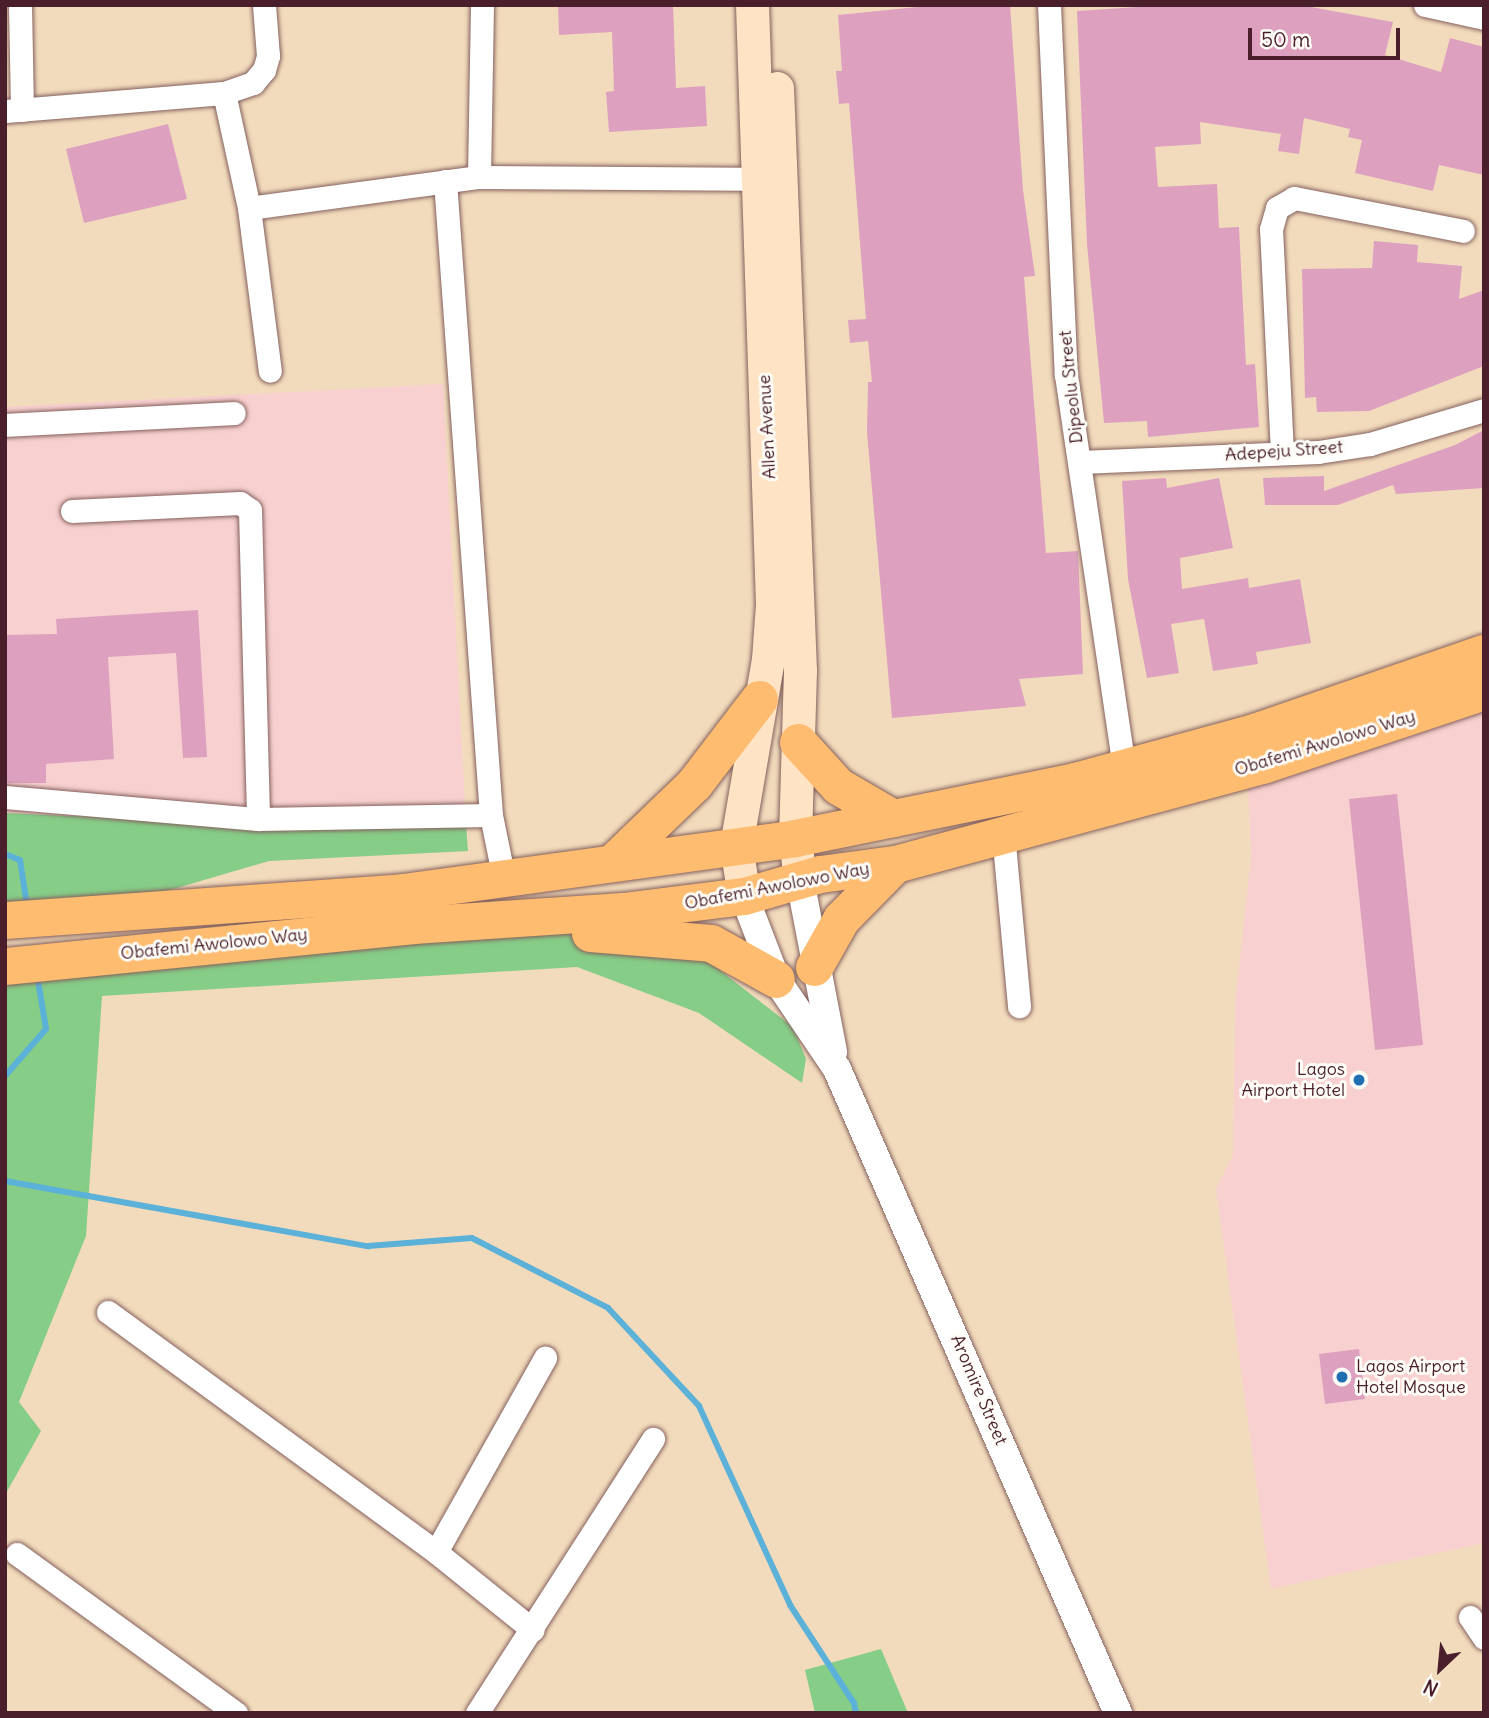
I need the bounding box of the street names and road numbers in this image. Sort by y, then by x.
street label: Dipeolu Street [1054,329,1088,445]
street label: Allen Avenue [753,374,781,480]
street label: Adepeju Street [1224,436,1344,466]
street label: Obafemi Awolowo Way [1232,705,1418,781]
street label: Obafemi Awolowo Way [683,857,871,915]
street label: Obafemi Awolowo Way [119,923,309,965]
street label: Aromire Street [946,1332,1012,1448]

